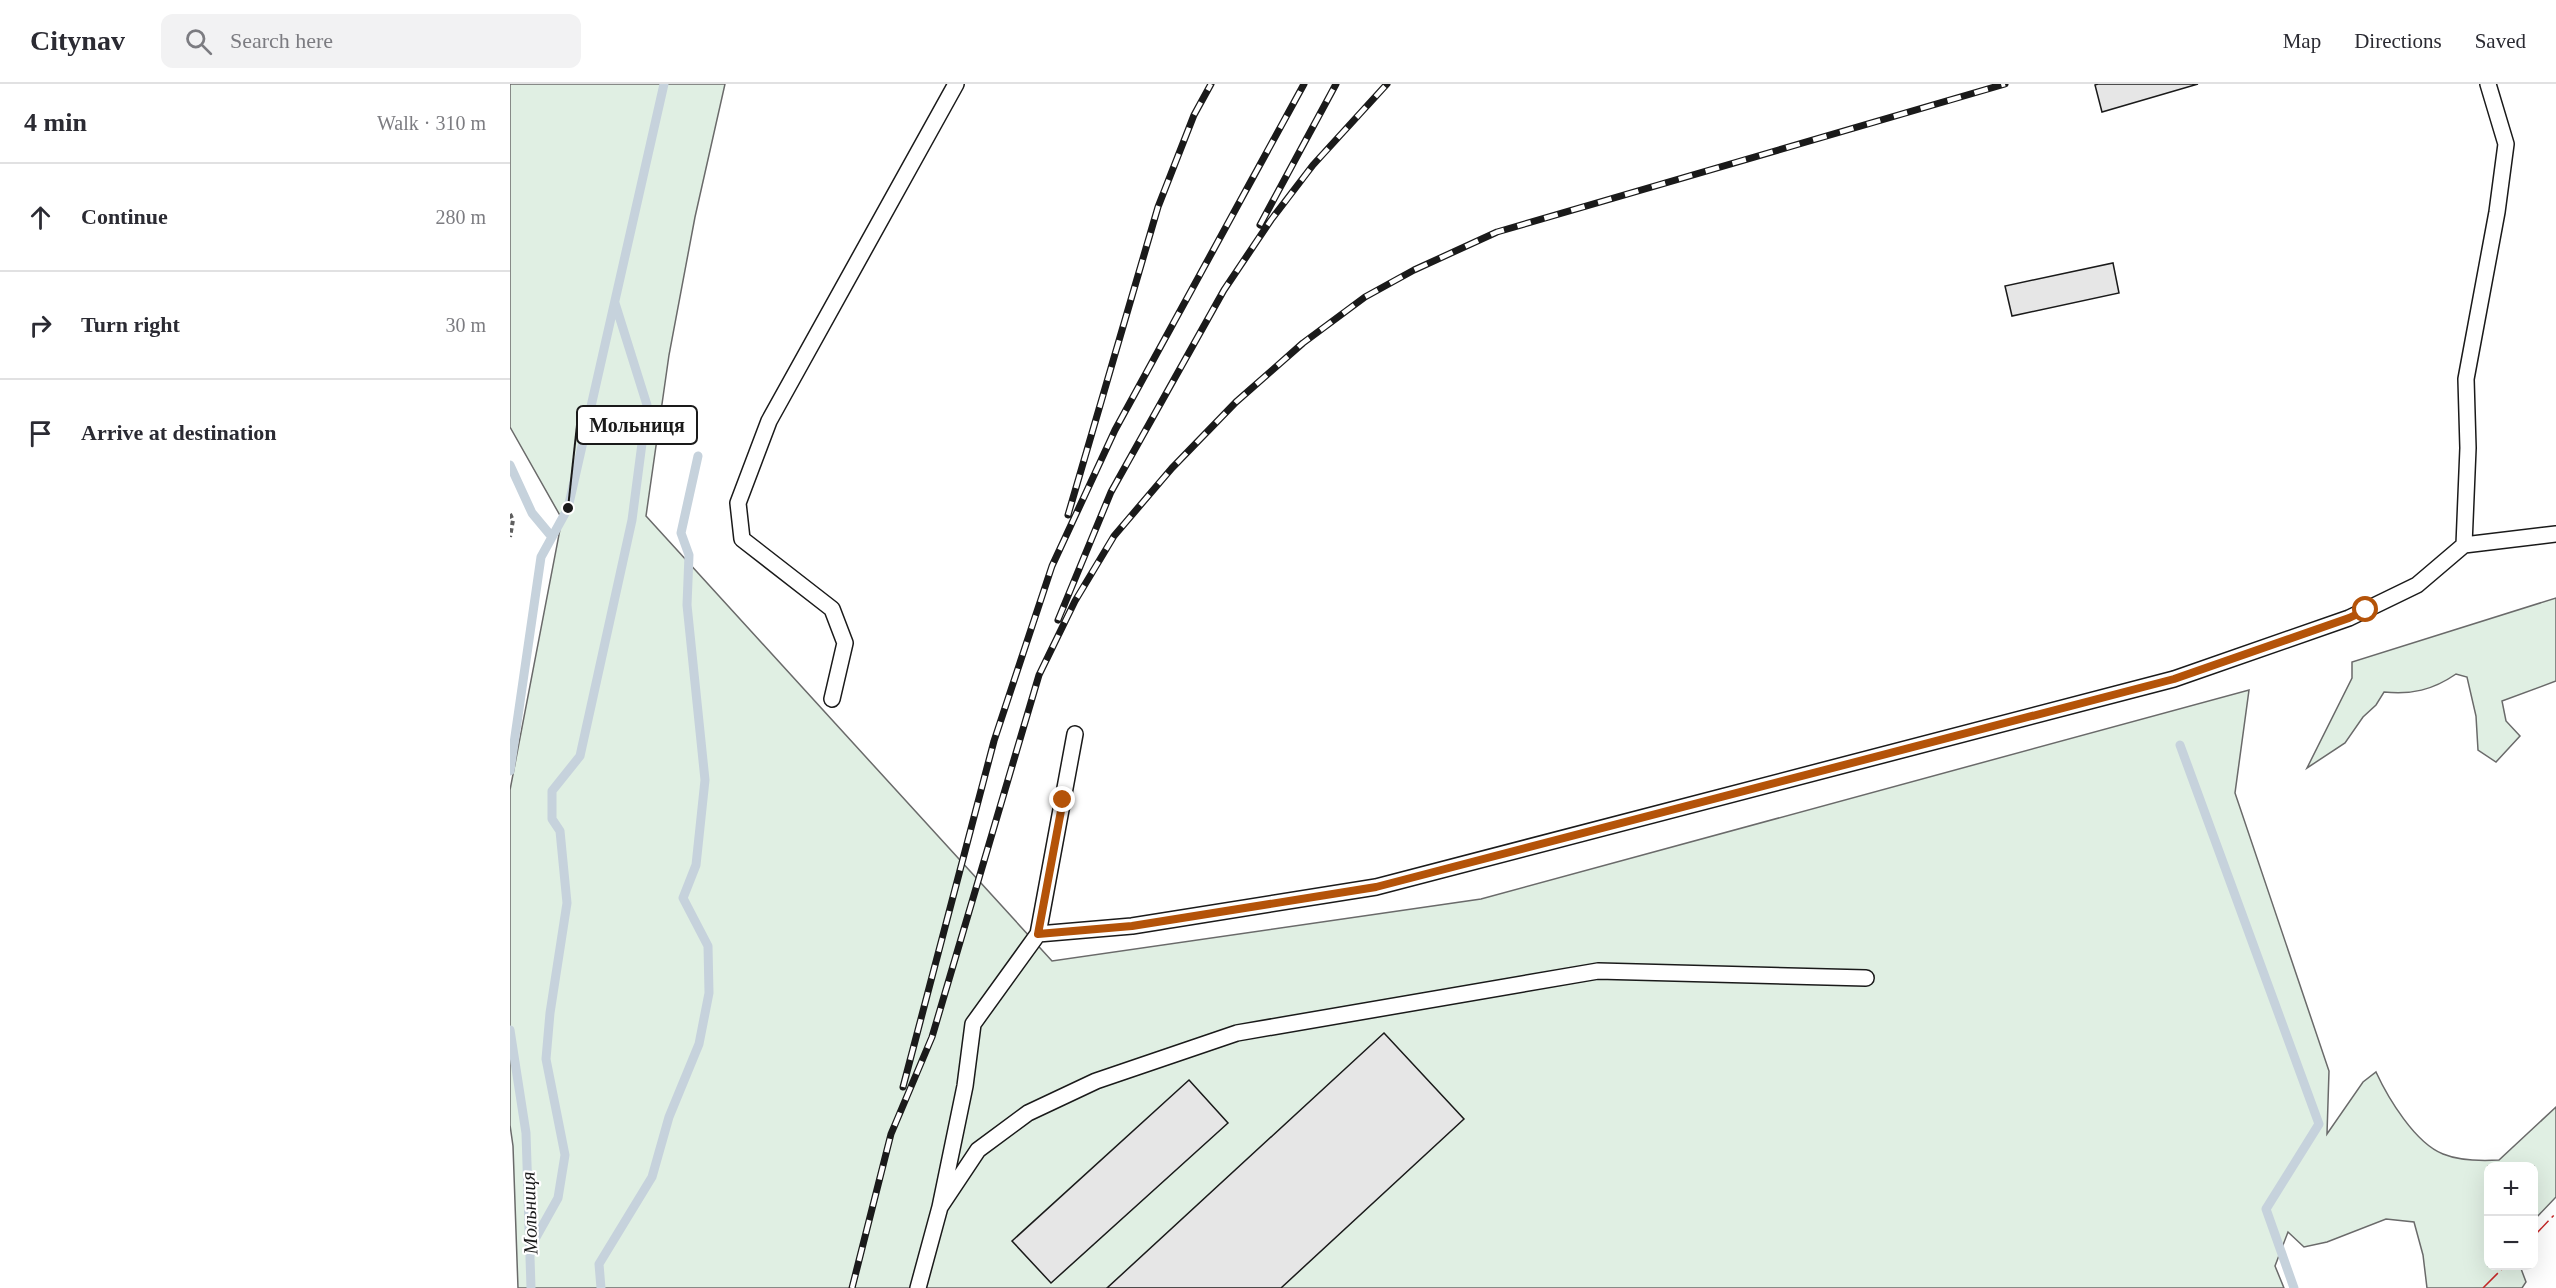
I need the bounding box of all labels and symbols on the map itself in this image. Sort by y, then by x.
callout: Мольниця [577,406,697,444]
text: Мольниця [589,414,685,436]
route start [2352,596,2378,622]
route end [1049,786,1075,812]
water label: Мольниця [517,1171,542,1256]

